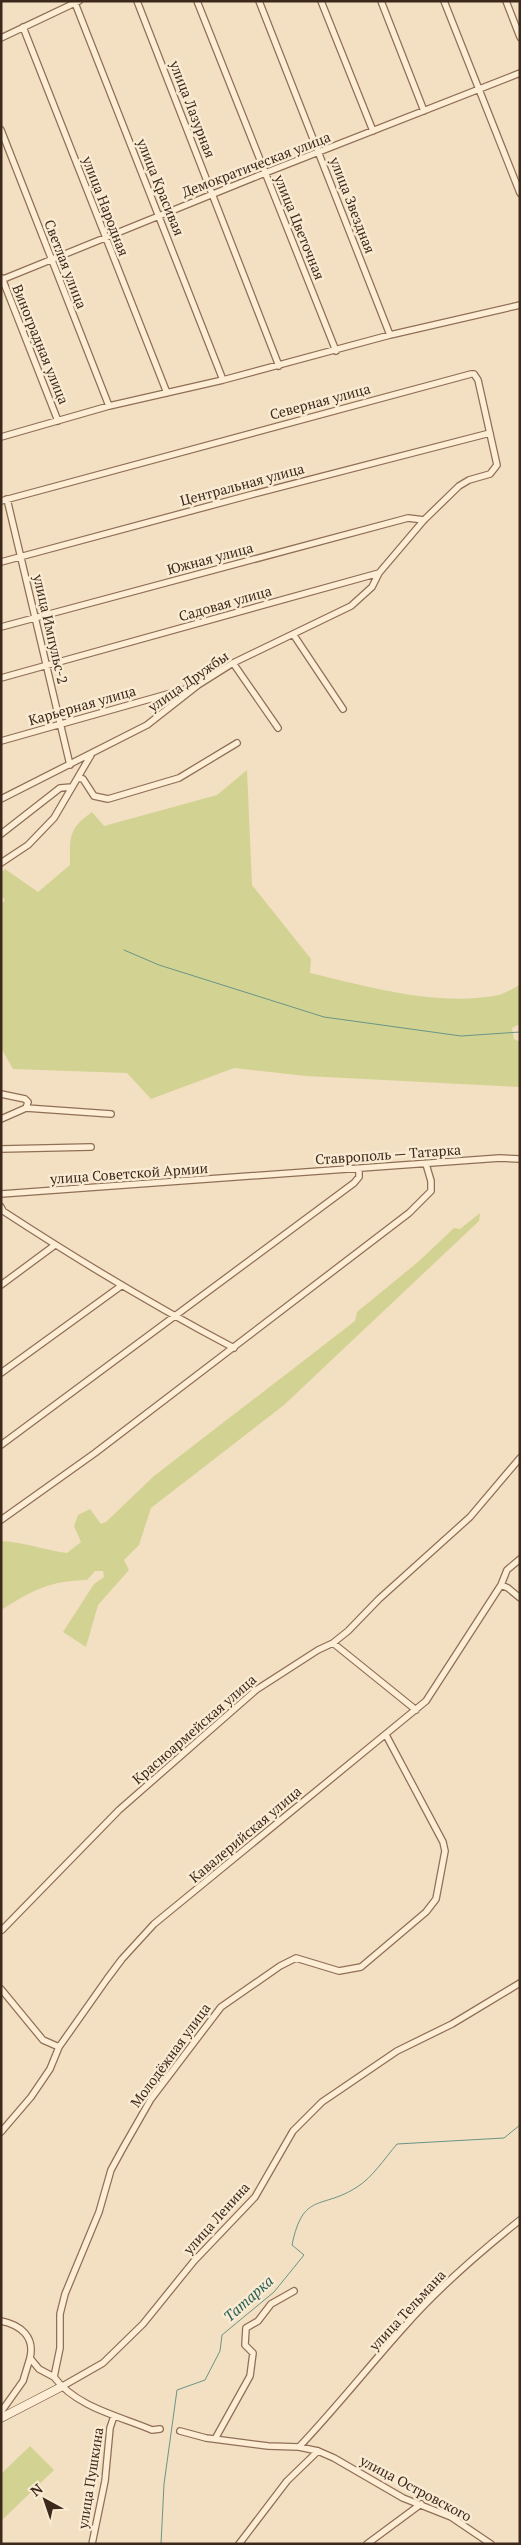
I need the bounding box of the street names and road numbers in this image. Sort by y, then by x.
street label: улица Лазурная [165,57,220,160]
street label: Демократическая улица [179,127,333,201]
street label: улица Красивая [133,135,189,238]
street label: улица Народная [78,152,134,259]
street label: улица Звездная [326,153,380,256]
street label: улица Цветочная [270,171,330,282]
street label: Светлая улица [40,217,92,311]
street label: Виноградная улица [8,281,74,407]
street label: Северная улица [268,378,372,424]
street label: Центральная улица [178,458,306,510]
street label: Южная улица [165,537,255,579]
street label: улица Импульс-2 [29,571,73,686]
street label: Садовая улица [176,581,274,625]
street label: улица Дружбы [143,646,232,716]
street label: Карьерная улица [26,681,138,729]
street label: Ставрополь — Татарка [314,1139,462,1169]
street label: улица Советской Армии [49,1158,209,1188]
street label: Красноармейская улица [128,1670,260,1788]
street label: Кавалерийская улица [185,1781,305,1887]
street label: Молодёжная улица [126,1999,214,2111]
street label: улица Ленина [178,2178,253,2259]
street label: улица Тельмана [364,2265,449,2355]
street label: улица Пушкина [72,2426,107,2531]
street label: улица Островского [356,2450,475,2526]

